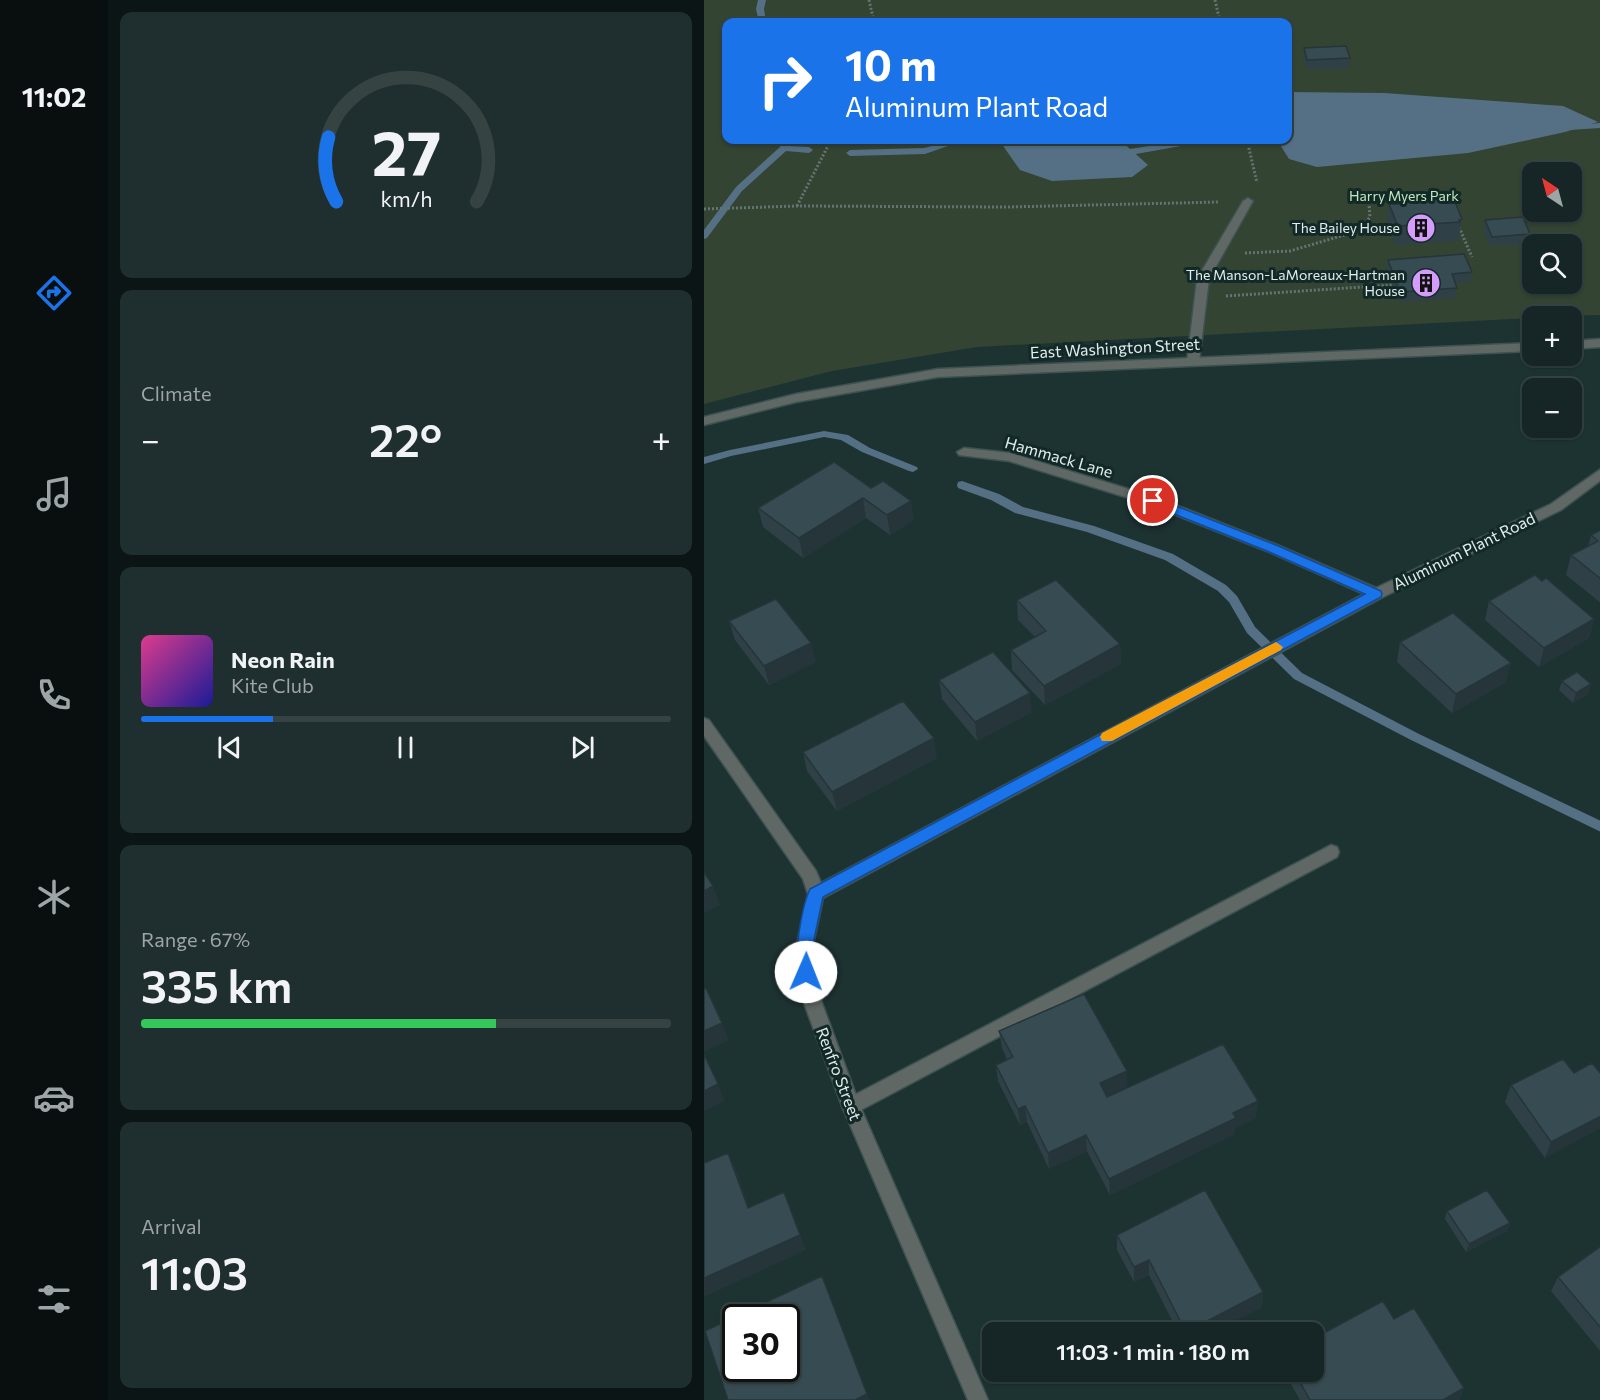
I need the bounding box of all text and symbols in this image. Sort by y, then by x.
text: 10 m [845,38,937,90]
icon: right [746,42,824,120]
text: 11:02 [22,80,86,113]
text: Aluminum Plant Road [845,90,1108,123]
text: 27 [371,113,441,189]
north arrow [1522,162,1582,222]
map controls [1522,162,1582,438]
text: km/h [380,185,432,211]
park label: Harry Myers Park [1349,187,1459,204]
building icon: The Bailey House [1405,212,1437,244]
place label: The Bailey House [1292,219,1400,236]
button: search [1522,234,1582,294]
place label: The Manson-LaMoreaux-Hartman House [1186,266,1405,299]
building icon: The Manson-LaMoreaux-Hartman House [1410,267,1442,299]
icon: directions [33,272,75,314]
button: + [1522,306,1582,366]
street label: East Washington Street [1029,334,1201,361]
button: − [1522,378,1582,438]
text: Climate [141,381,211,405]
text: 22° [369,411,442,466]
text: − [141,418,160,459]
text: + [652,418,671,459]
street label: Hammack Lane [1003,432,1115,481]
icon: music [33,473,75,515]
pin [1127,475,1178,526]
icon: arrive [1136,484,1169,517]
street label: Aluminum Plant Road [1390,508,1538,593]
text: Neon Rain [231,646,335,673]
text: Kite Club [231,673,314,697]
icon: phone [33,674,75,716]
icon: previous [213,731,246,764]
icon: pause [389,731,422,764]
icon: next [566,731,599,764]
icon: climate [33,876,75,918]
text: Range · 67% [141,927,250,951]
position arrow [774,940,838,1004]
text: 335 km [141,957,292,1012]
street label: Renfro Street [813,1025,866,1123]
icon: car [33,1077,75,1119]
text: Arrival [141,1214,202,1238]
text: 11:03 [141,1244,248,1299]
icon: filters [33,1278,75,1320]
speed limit sign: 30 [722,1304,800,1382]
text: 11:03 · 1 min · 180 m [1056,1338,1250,1365]

